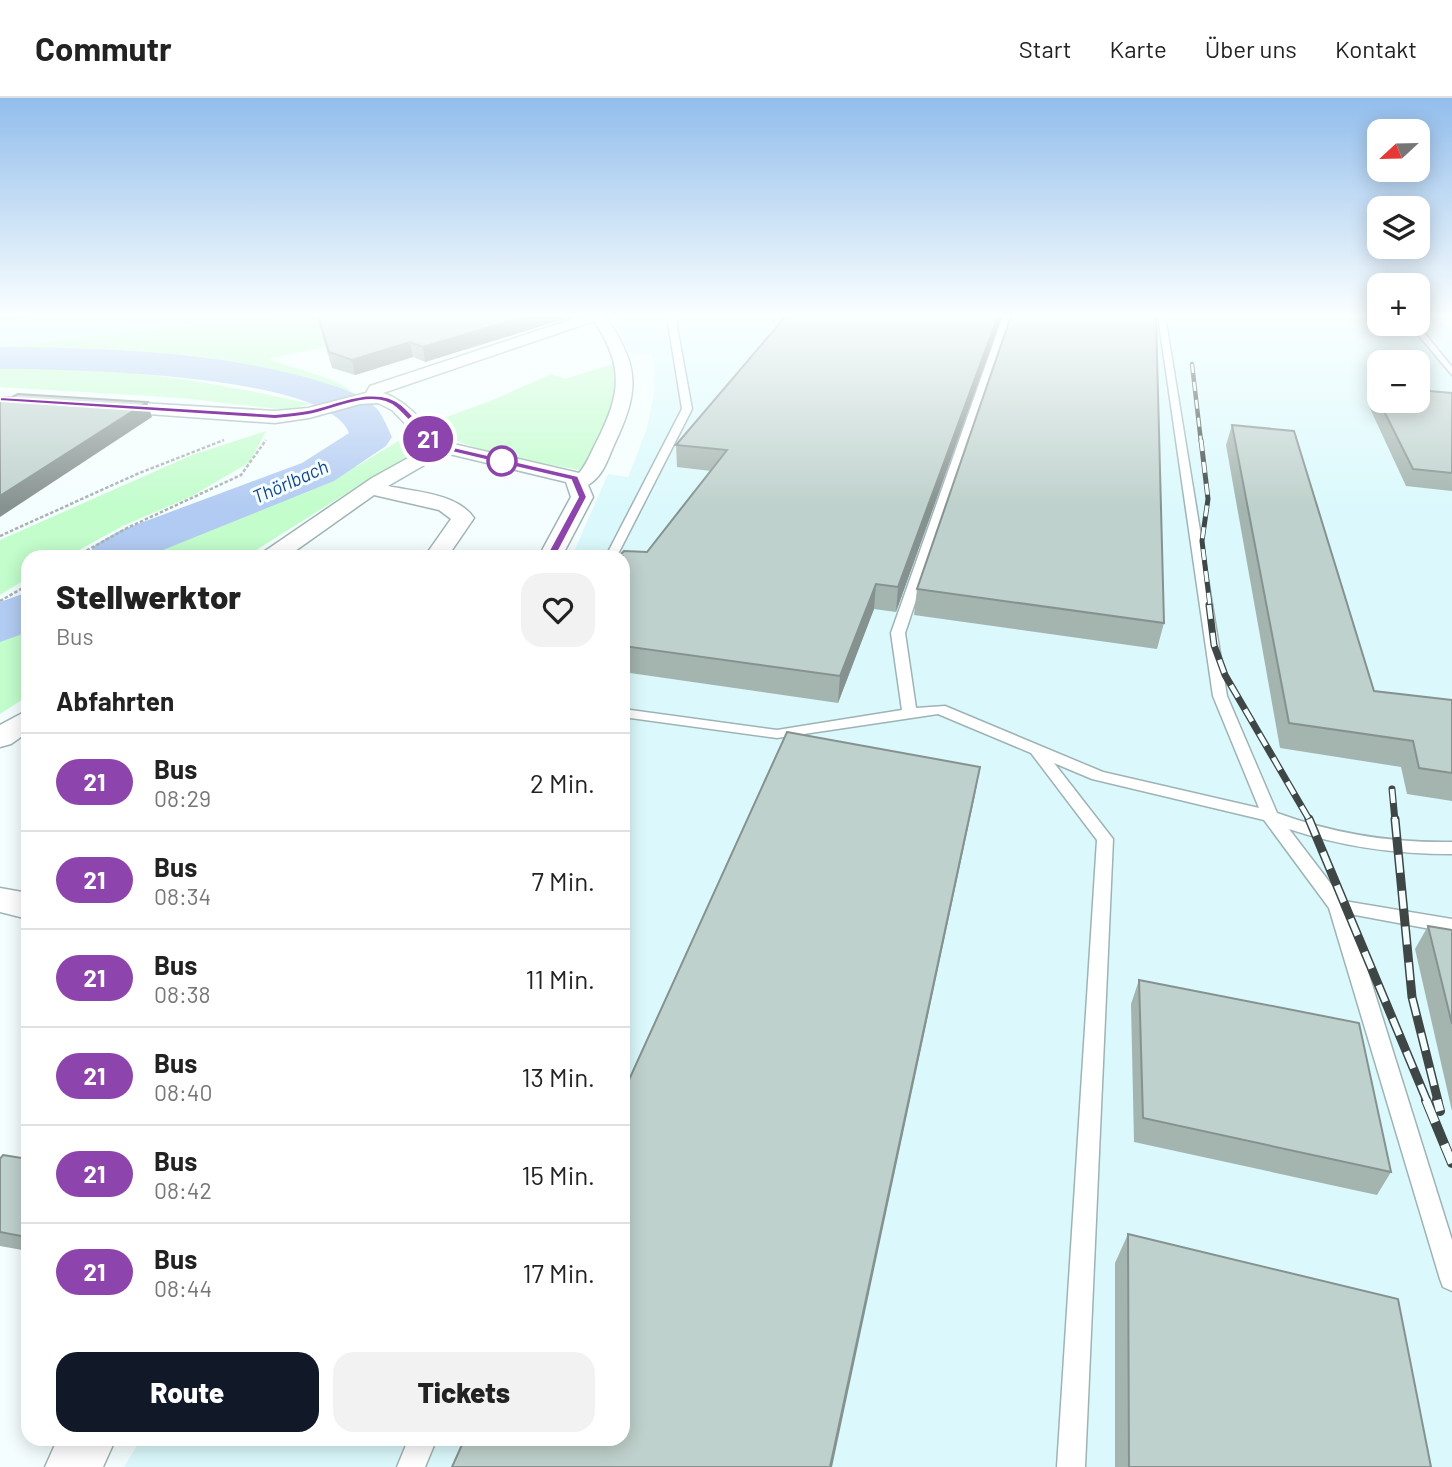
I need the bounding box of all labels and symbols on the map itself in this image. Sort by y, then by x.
north arrow [1367,119,1430,182]
line badge: 21 [396,416,460,462]
unlabelled marker [487,446,517,476]
water label: Thörlbach [248,454,332,508]

